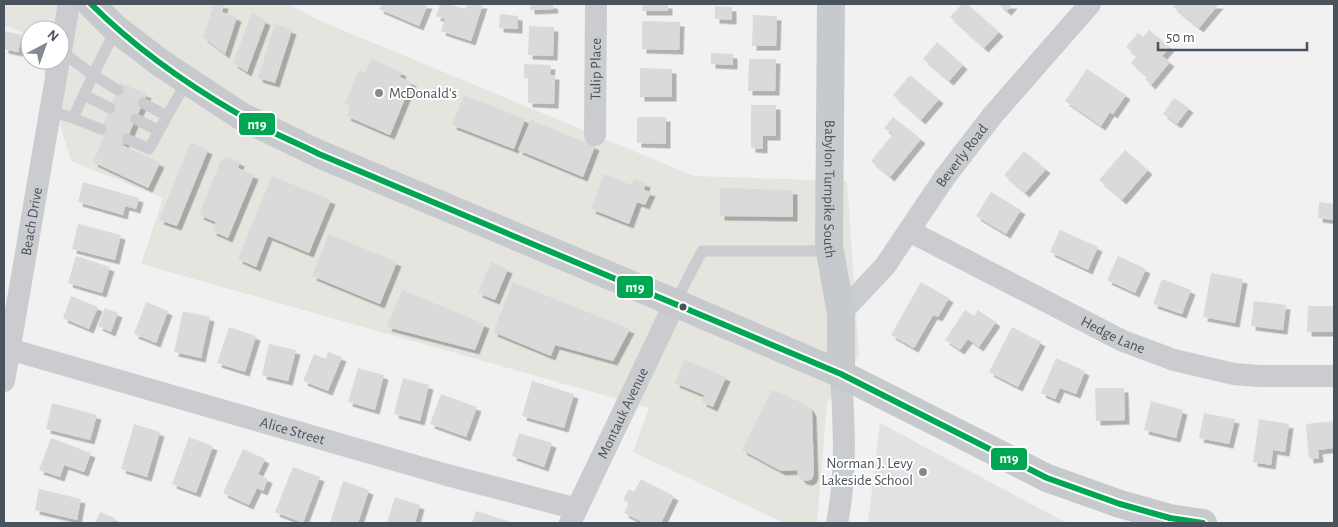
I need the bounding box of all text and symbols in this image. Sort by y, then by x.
north arrow [20,20,70,70]
scale bar [1158,20,1307,52]
text: N [45,27,61,44]
text: 50 m [1166,30,1195,45]
street label: Tulip Place [588,38,603,100]
place label: McDonald's [389,86,457,101]
marker: McDonald's [373,87,385,99]
line badge: n19 [238,112,276,136]
text: n19 [247,118,267,132]
street label: Babylon Turnpike South [822,120,839,259]
street label: Beverly Road [933,121,991,190]
street label: Beach Drive [18,186,45,257]
line badge: n19 [616,275,654,299]
text: n19 [625,281,645,295]
unlabelled marker [678,302,688,312]
street label: Hedge Lane [1079,313,1147,356]
street label: Montauk Avenue [594,365,651,461]
street label: Alice Street [258,414,327,447]
line badge: n19 [990,447,1028,471]
text: n19 [999,452,1019,466]
place label: Norman J. Levy Lakeside School [821,456,914,488]
marker: Norman J. Levy Lakeside School [917,466,929,478]

